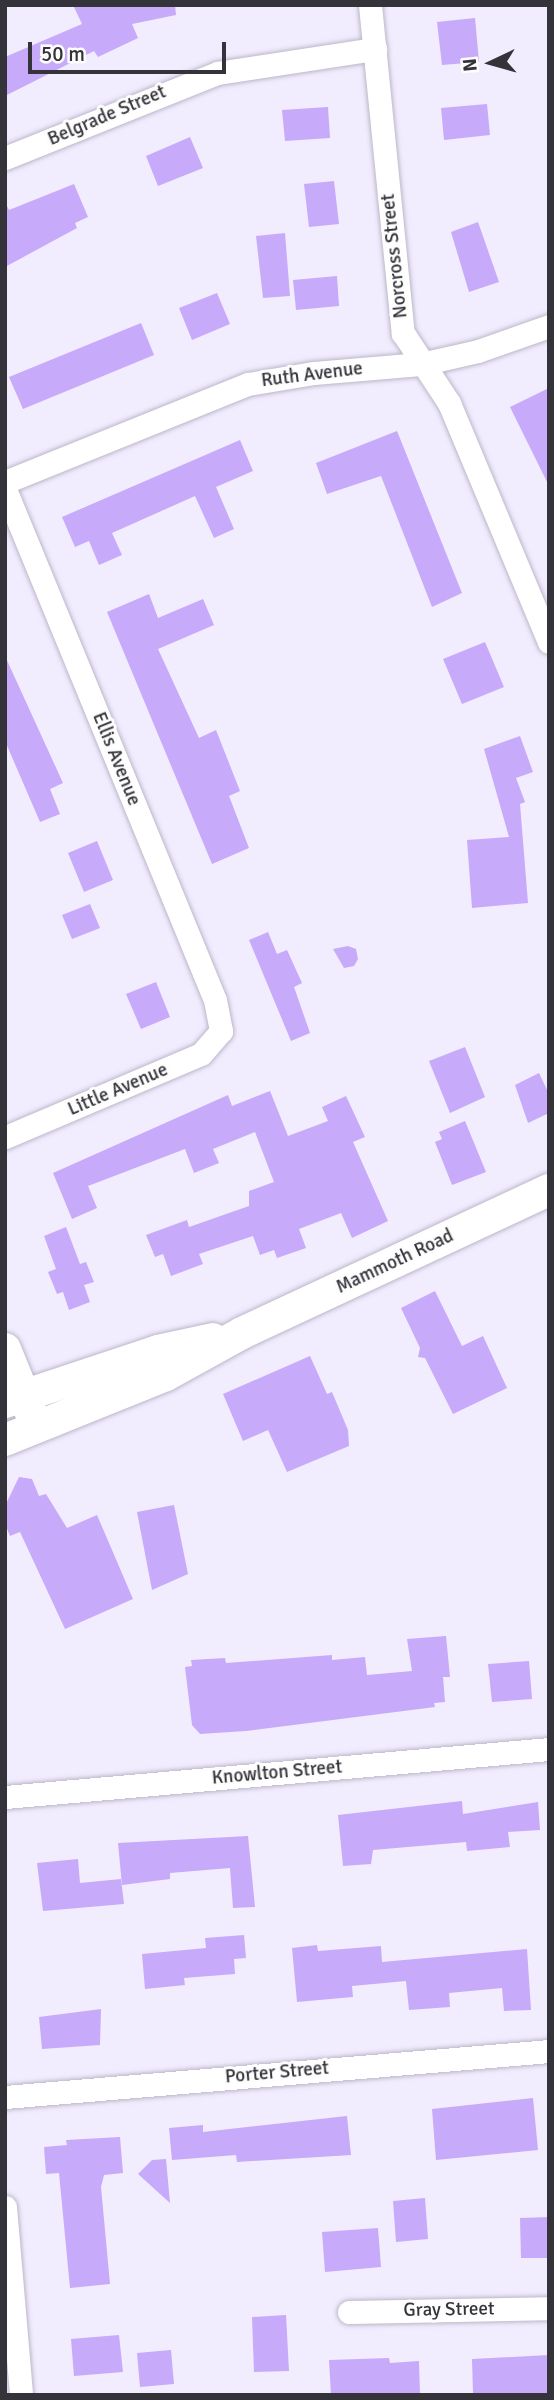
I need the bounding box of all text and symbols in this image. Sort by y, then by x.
scale bar [32,28,229,72]
north arrow [456,28,526,98]
text: 50 m [41,41,85,67]
text: N [458,57,483,72]
street label: Belgrade Street [44,81,170,151]
street label: Norcross Street [377,193,413,319]
street label: Ruth Avenue [260,357,364,393]
street label: Ellis Avenue [87,709,145,809]
street label: Little Avenue [65,1059,171,1121]
street label: Mammoth Road [333,1225,457,1299]
street label: Knowlton Street [211,1756,343,1790]
street label: Porter Street [224,2057,330,2089]
street label: Gray Street [403,2298,495,2322]

